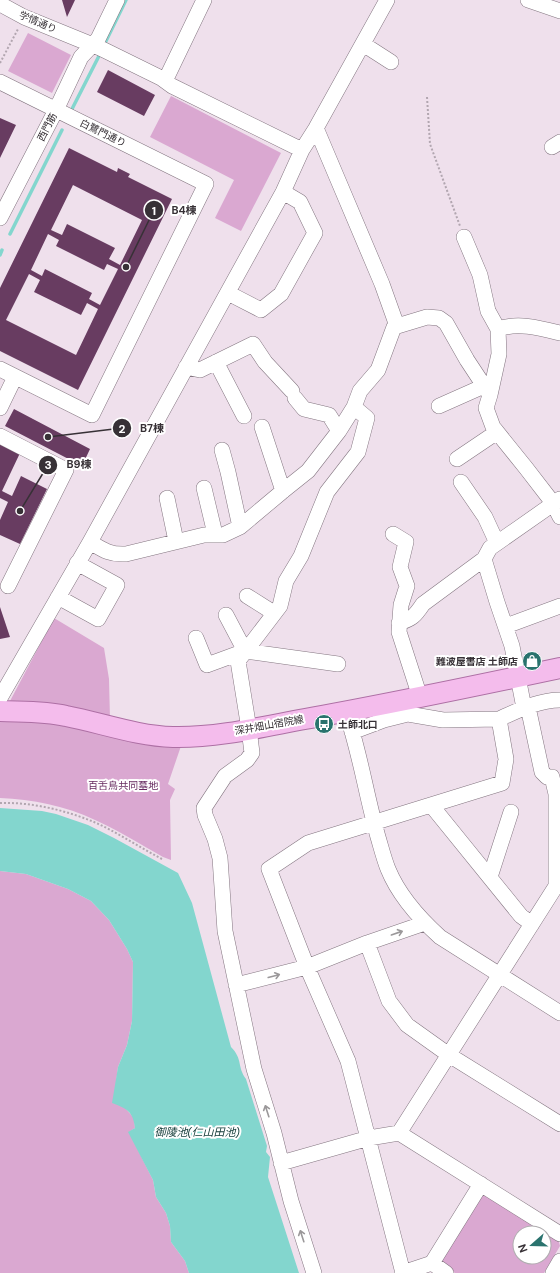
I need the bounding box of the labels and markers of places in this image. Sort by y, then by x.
callout: B4棟 [144,199,205,222]
callout: B7棟 [112,417,172,440]
callout: B9棟 [38,453,99,476]
shop icon: 難波屋書店 土師店 [521,650,543,672]
place label: 難波屋書店 土師店 [436,655,518,668]
bus stop icon: 土師北口 [313,713,335,735]
place label: 土師北口 [338,718,378,731]

